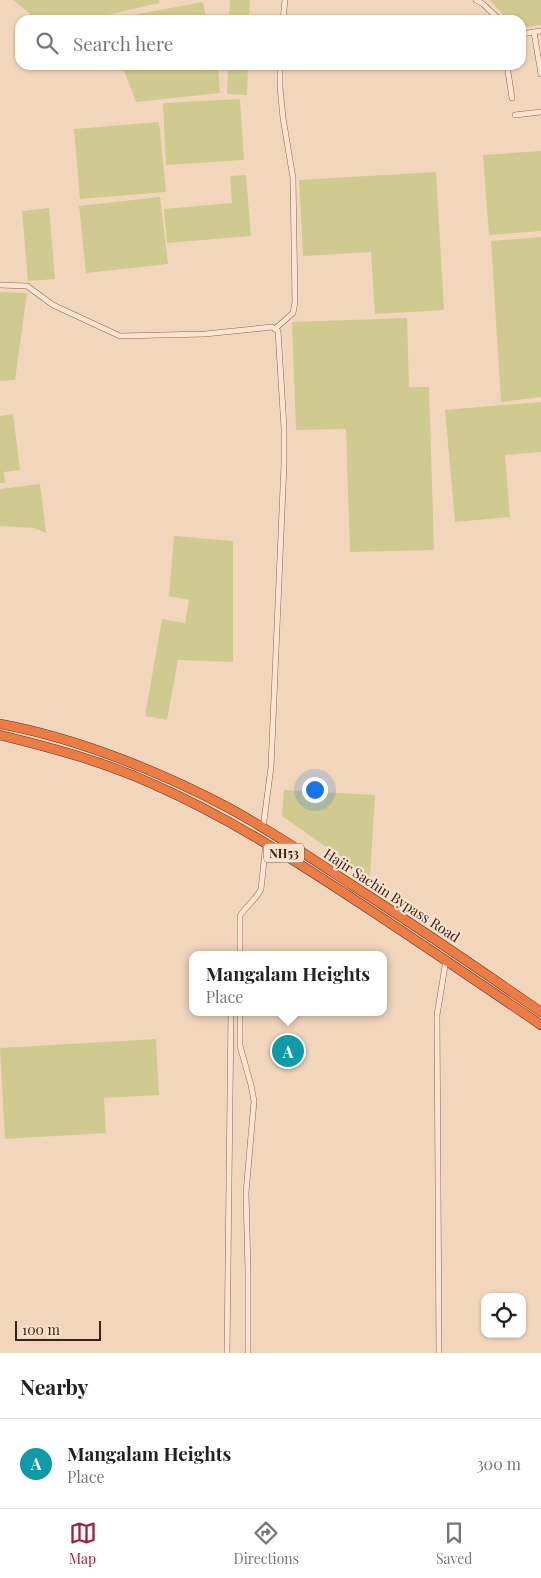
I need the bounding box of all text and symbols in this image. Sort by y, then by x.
search box [15,15,526,70]
icon: search [33,29,61,57]
text: Search here [73,30,173,56]
your location [302,777,328,803]
road number: NH53 [264,844,304,862]
street label: Hajir Sachin Bypass Road [320,844,464,946]
popup [189,951,387,1016]
text: Mangalam Heights [206,960,370,986]
text: Place [206,986,243,1007]
pin: A [272,1032,304,1070]
map controls [481,1293,526,1338]
button: locate [481,1293,526,1338]
scale bar [15,1318,101,1341]
text: 100 m [22,1320,60,1339]
text: Nearby [20,1372,89,1400]
text: Mangalam Heights [67,1440,231,1466]
text: A [31,1453,41,1474]
text: 300 m [476,1453,521,1474]
text: Place [67,1466,105,1487]
tab: Map [69,1519,97,1568]
tab: Directions [234,1519,299,1568]
tab: Saved [436,1519,472,1568]

